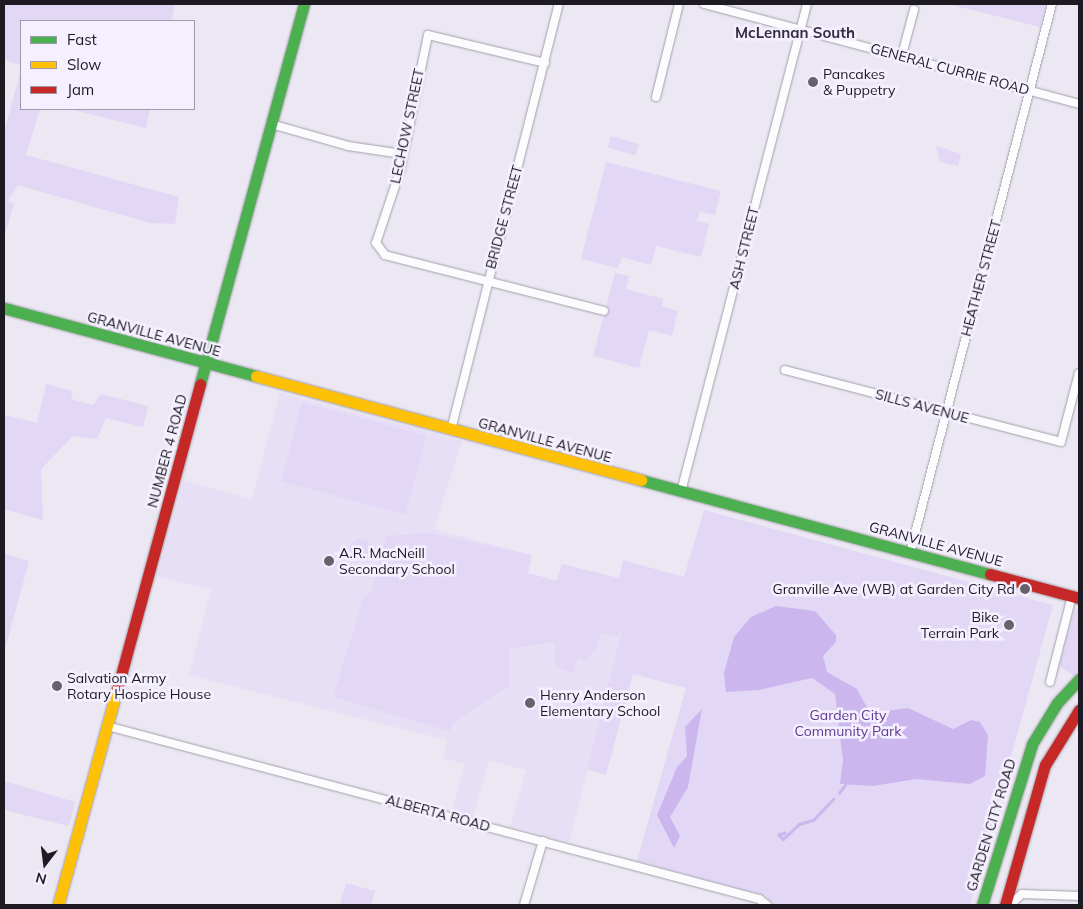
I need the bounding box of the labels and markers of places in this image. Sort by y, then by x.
place label: Pancakes & Puppetry [823,66,895,98]
marker: Pancakes & Puppetry [807,76,819,88]
place label: A.R. MacNeill Secondary School [339,545,455,578]
marker: A.R. MacNeill Secondary School [323,555,335,567]
place label: Granville Ave (WB) at Garden City Rd [773,581,1015,597]
marker: Granville Ave (WB) at Garden City Rd [1019,583,1031,595]
place label: Bike Terrain Park [921,609,999,642]
marker: Bike Terrain Park [1003,619,1015,631]
place label: Salvation Army Rotary Hospice House [67,670,211,702]
marker: Salvation Army Rotary Hospice House [51,680,63,692]
place label: Henry Anderson Elementary School [540,687,660,720]
marker: Henry Anderson Elementary School [524,697,536,709]

